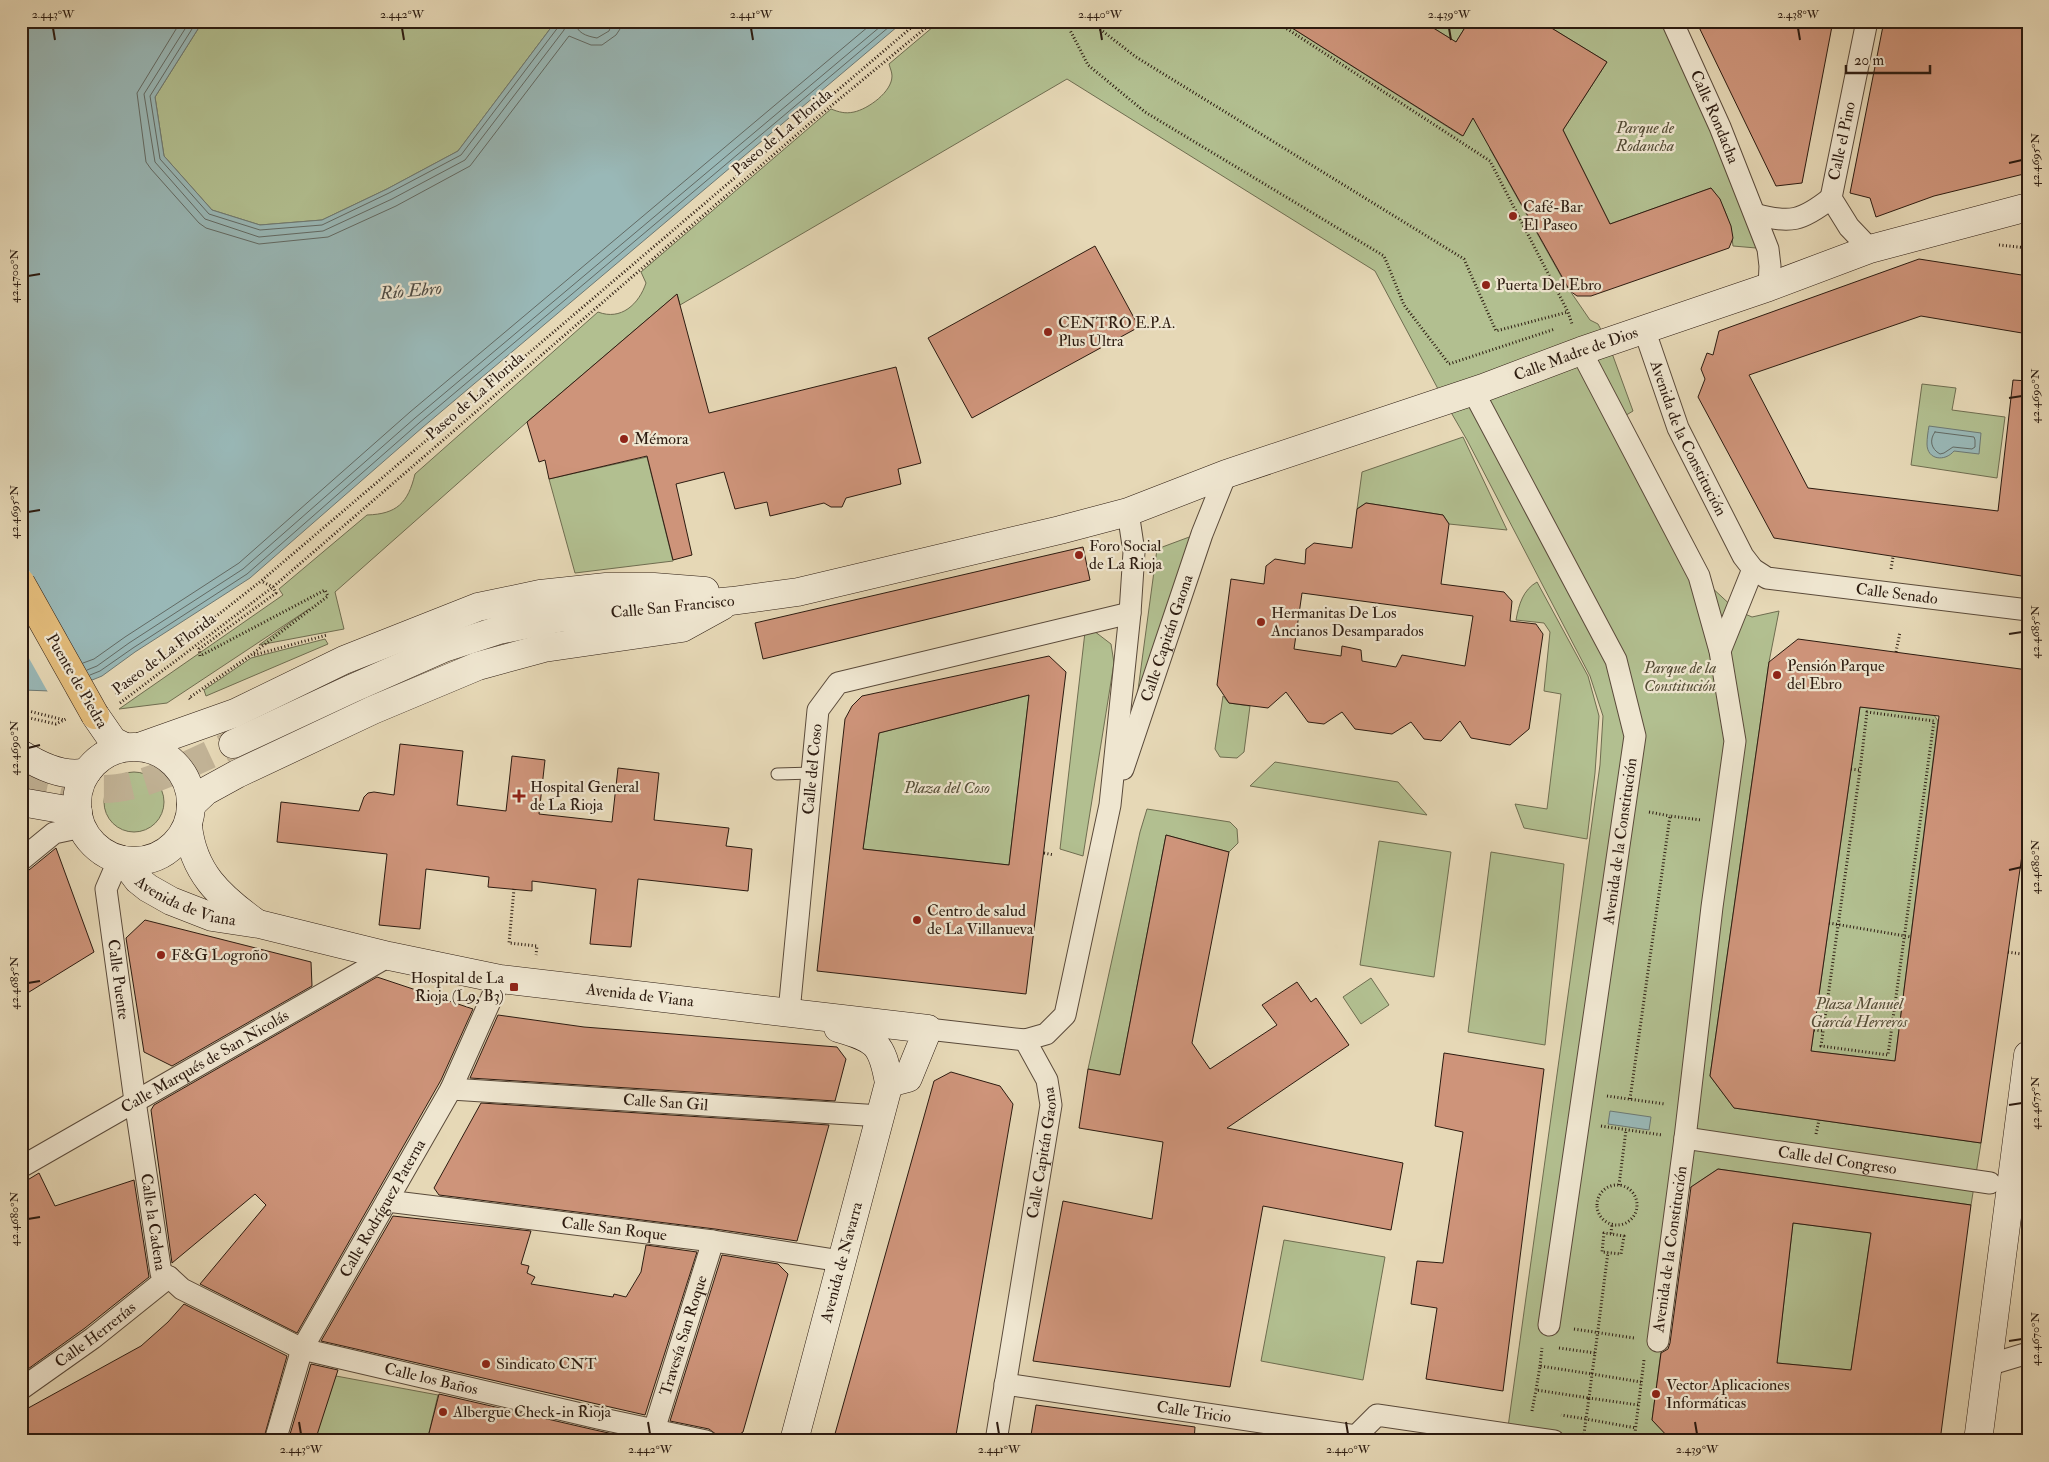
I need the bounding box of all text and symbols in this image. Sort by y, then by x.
text: 2.443°W [32,7,75,22]
text: 2.442°W [380,7,425,22]
text: 2.441°W [730,7,773,22]
text: 2.440°W [1078,7,1123,22]
text: 2.439°W [1428,7,1471,22]
text: 2.438°W [1777,7,1820,22]
scale bar [1846,42,1930,74]
text: 20 m [1854,51,1884,70]
street label: Calle Rondacha [1686,67,1744,167]
street label: Paseo de La Florida [728,84,836,180]
street label: Calle el Pino [1824,99,1860,182]
park label: Parque de Rodancha [1615,118,1675,156]
text: 42.4695°N [2028,133,2043,187]
place label: Café-Bar El Paseo [1523,197,1583,235]
marker: Café-Bar El Paseo [1507,210,1519,222]
text: 42.4700°N [7,249,22,303]
place label: Puerta Del Ebro [1496,275,1602,295]
water label: Río Ebro [378,277,443,305]
marker: Puerta Del Ebro [1480,279,1492,291]
place label: CENTRO E.P.A. Plus Ultra [1058,313,1175,351]
street label: Calle Madre de Dios [1511,322,1641,385]
marker: CENTRO E.P.A. Plus Ultra [1042,326,1054,338]
street label: Paseo de La Florida [421,347,529,444]
street label: Avenida de la Constitución [1645,357,1731,519]
text: 42.4690°N [2028,368,2043,423]
place label: Mémora [634,429,689,449]
marker: Mémora [618,433,630,445]
text: 42.4695°N [7,485,22,539]
place label: Foro Social de La Rioja [1089,536,1163,574]
marker: Foro Social de La Rioja [1073,549,1085,561]
street label: Calle Capitán Gaona [1136,572,1198,704]
street label: Calle Senado [1855,579,1939,609]
street label: Calle San Francisco [610,591,736,623]
place label: Hermanitas De Los Ancianos Desamparados [1270,603,1424,642]
text: 42.4685°N [2028,605,2043,659]
street label: Paseo de La Florida [108,608,220,699]
marker: Hermanitas De Los Ancianos Desamparados [1255,616,1267,628]
street label: Puente de Piedra [42,630,112,732]
place label: Pensión Parque del Ebro [1787,656,1885,694]
park label: Parque de la Constitución [1643,658,1716,696]
marker: Pensión Parque del Ebro [1771,669,1783,681]
text: 42.4690°N [7,720,22,775]
street label: Calle del Coso [798,723,827,815]
street label: Avenida de la Constitución [1598,756,1642,927]
place label: Hospital General de La Rioja [530,777,639,815]
park label: Plaza del Coso [903,778,990,798]
marker: Hospital General de La Rioja [512,789,526,803]
text: 42.4680°N [2028,840,2043,894]
street label: Avenida de Viana [130,871,238,930]
place label: Centro de salud de La Villanueva [927,901,1034,939]
marker: Centro de salud de La Villanueva [911,914,923,926]
street label: Calle Puente [103,938,134,1021]
place label: F&G Logroño [171,945,268,965]
marker: F&G Logroño [155,949,167,961]
text: 42.4685°N [7,956,22,1010]
place label: Hospital de La Rioja (L9, B3) [410,968,504,1006]
street label: Avenida de Viana [584,979,695,1012]
marker: Hospital de La Rioja (L9, B3) [508,981,520,993]
park label: Plaza Manuel García Herreros [1811,994,1908,1032]
street label: Calle Marqués de San Nicolás [117,1006,292,1118]
text: 42.4675°N [2028,1076,2043,1130]
street label: Calle Capitán Gaona [1023,1085,1061,1220]
street label: Calle San Gil [622,1090,709,1115]
street label: Calle Rodríguez Paterna [335,1135,430,1281]
street label: Calle del Congreso [1777,1142,1898,1179]
street label: Avenida de la Constitución [1648,1164,1692,1335]
street label: Calle la Cadena [136,1172,171,1272]
text: 42.4680°N [7,1192,22,1246]
street label: Avenida de Navarra [816,1199,867,1325]
street label: Calle San Roque [561,1213,668,1245]
street label: Travesía San Roque [655,1273,712,1398]
street label: Calle Herrerías [51,1297,140,1372]
text: 42.4670°N [2028,1312,2043,1366]
place label: Sindicato CNT [496,1354,597,1374]
marker: Sindicato CNT [480,1358,492,1370]
street label: Calle los Baños [382,1359,480,1400]
place label: Vector Aplicaciones Informáticas [1666,1375,1790,1413]
marker: Vector Aplicaciones Informáticas [1650,1388,1662,1400]
street label: Calle Tricio [1155,1397,1233,1427]
place label: Albergue Check-in Rioja [452,1402,612,1422]
marker: Albergue Check-in Rioja [437,1406,449,1418]
text: 2.443°W [280,1442,323,1457]
text: 2.442°W [628,1442,673,1457]
text: 2.441°W [978,1442,1021,1457]
text: 2.440°W [1326,1442,1371,1457]
text: 2.439°W [1676,1442,1719,1457]

